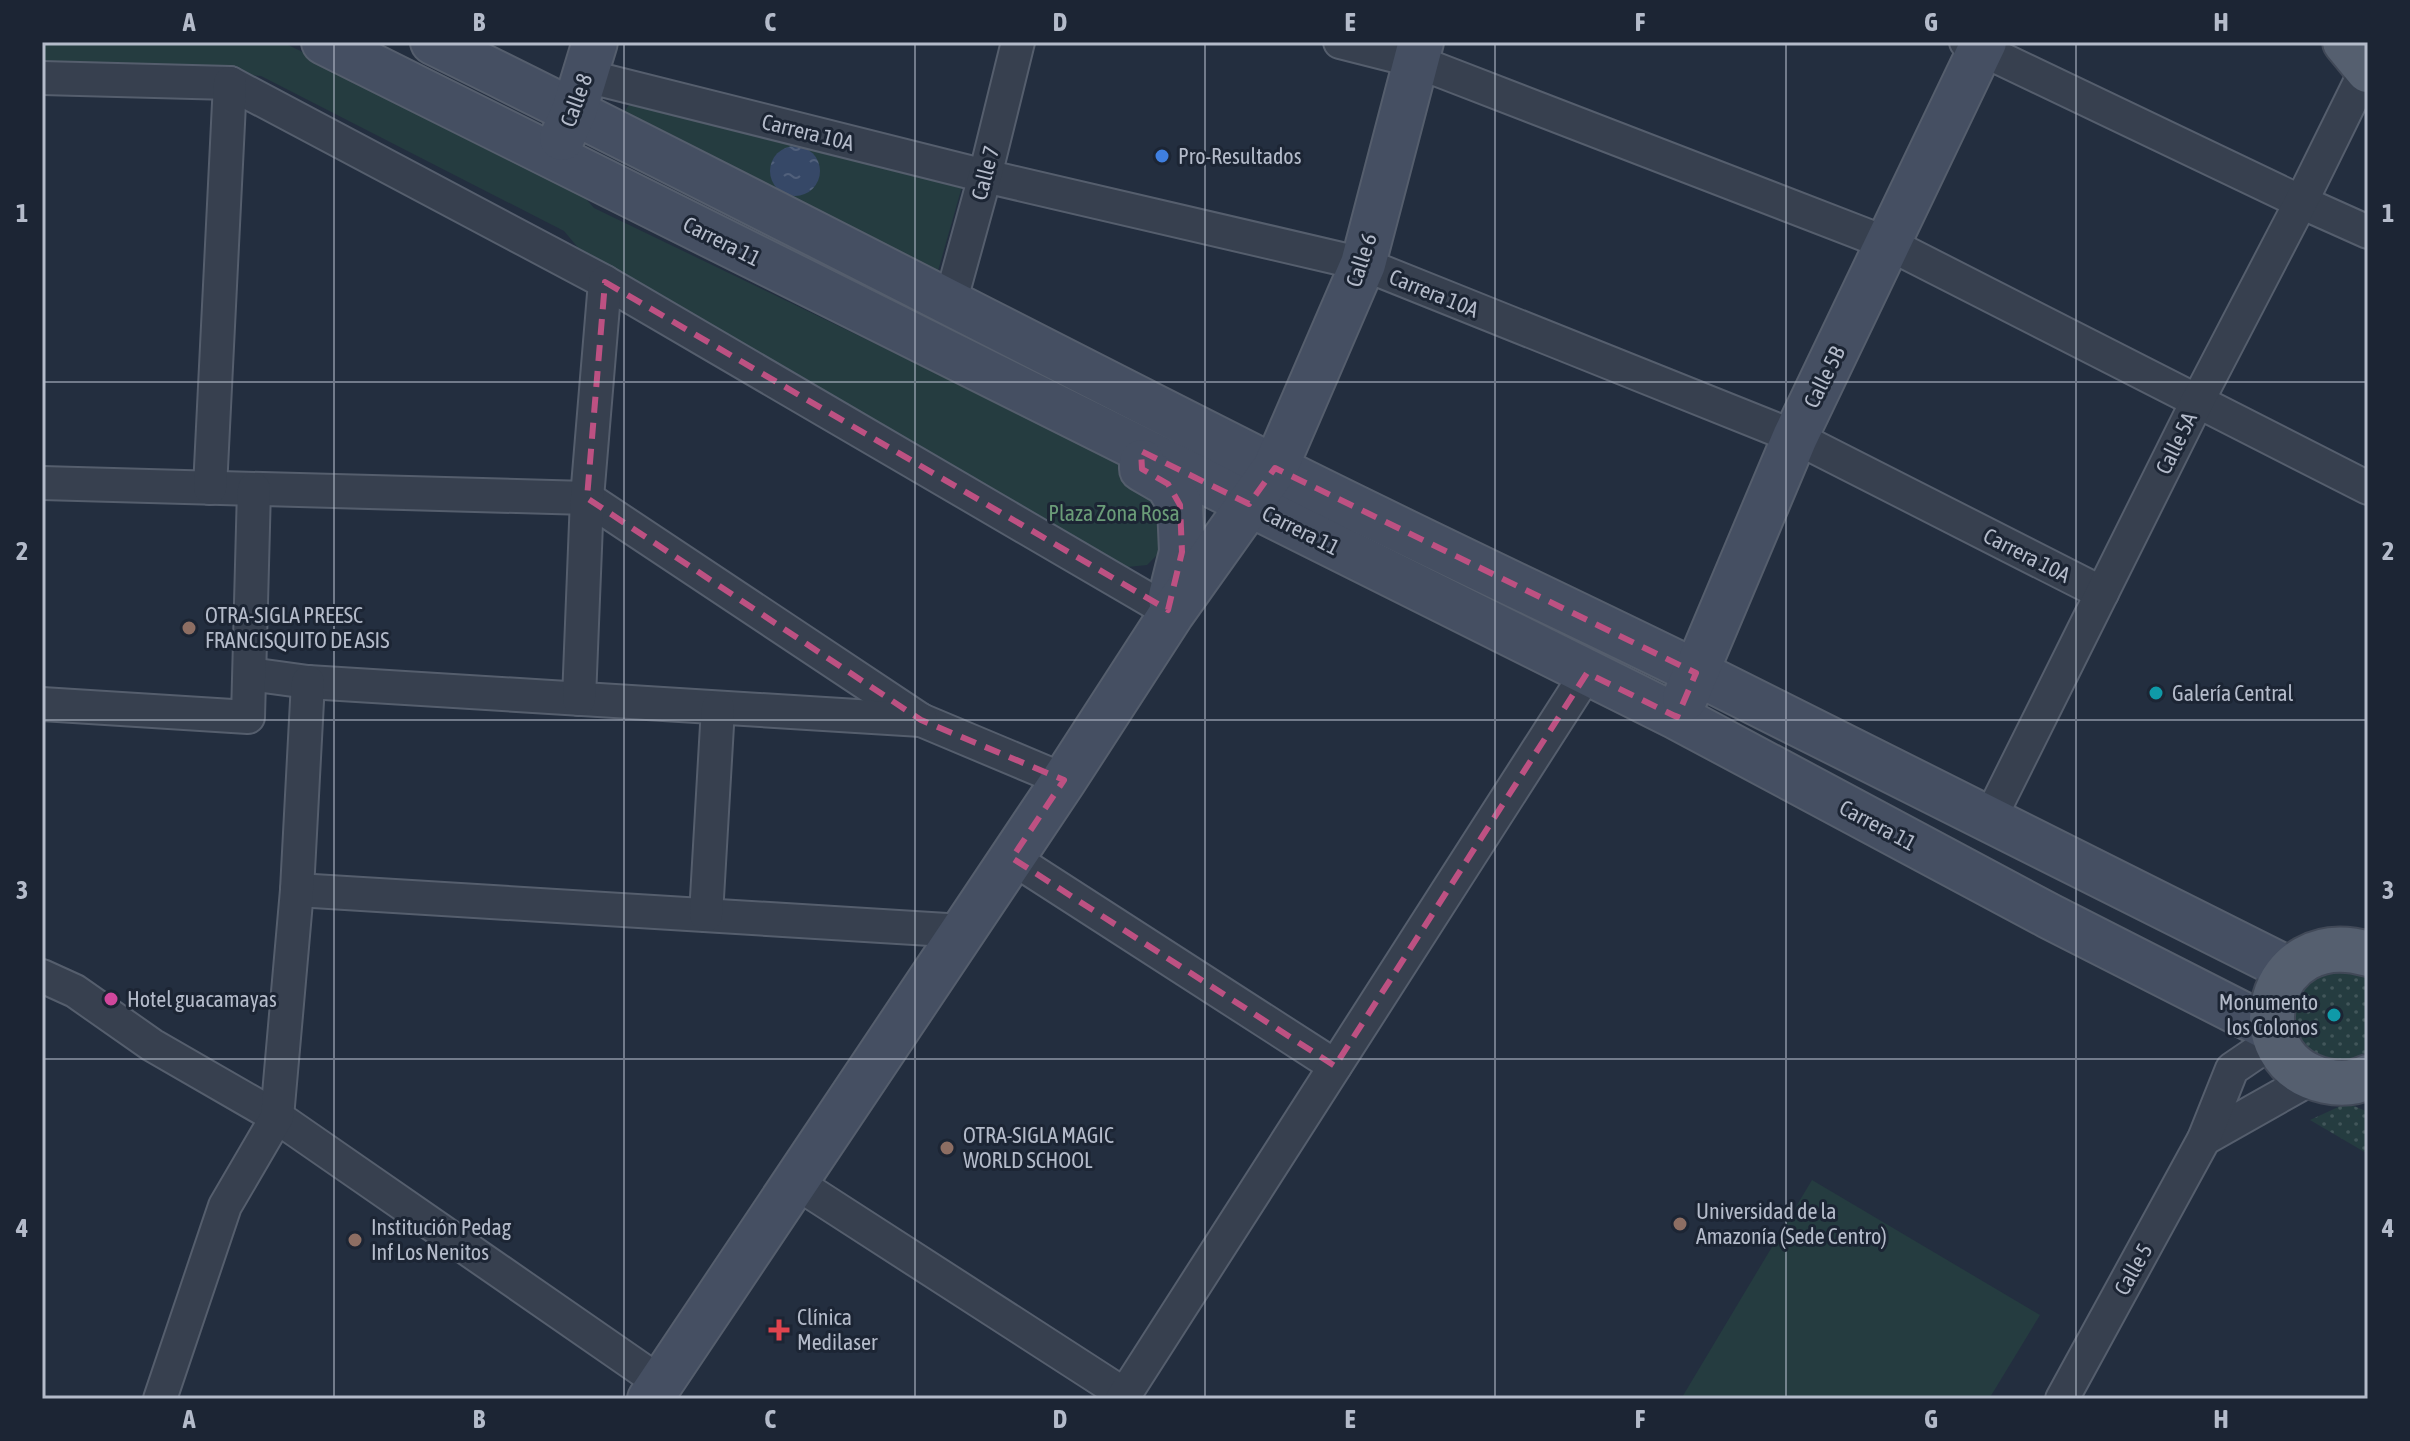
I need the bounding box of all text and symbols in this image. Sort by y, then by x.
text: A [182,7,196,37]
text: B [473,7,486,37]
text: C [764,7,776,37]
text: D [1053,7,1067,37]
text: E [1344,7,1356,37]
text: F [1635,7,1646,37]
text: G [1924,7,1938,37]
text: H [2213,7,2229,37]
street label: Calle 8 [554,70,598,130]
street label: Carrera 10A [759,108,857,156]
street label: Calle 7 [966,143,1004,203]
place label: Pro-Resultados [1178,143,1302,169]
marker: Pro-Resultados [1153,147,1171,165]
text: 1 [16,198,28,228]
text: 1 [2382,198,2394,228]
street label: Carrera 11 [679,211,765,271]
street label: Calle 6 [1340,230,1382,290]
street label: Carrera 10A [1386,263,1483,323]
street label: Calle 5B [1798,341,1850,412]
street label: Calle 5A [2150,408,2202,478]
park label: Plaza Zona Rosa [1048,500,1180,526]
street label: Carrera 11 [1258,500,1344,560]
street label: Carrera 10A [1979,522,2075,588]
text: 2 [16,536,28,566]
text: 2 [2382,536,2394,566]
place label: OTRA-SIGLA PREESC FRANCISQUITO DE ASIS [205,602,389,653]
marker: OTRA-SIGLA PREESC FRANCISQUITO DE ASIS [180,619,198,637]
place label: Galería Central [2172,680,2293,706]
marker: Galería Central [2147,684,2165,702]
street label: Carrera 11 [1835,794,1921,856]
text: 3 [16,875,28,905]
text: 3 [2382,875,2394,905]
place label: Hotel guacamayas [127,986,277,1012]
place label: Monumento los Colonos [2219,989,2318,1040]
marker: Hotel guacamayas [102,990,120,1008]
marker: Monumento los Colonos [2325,1006,2343,1024]
place label: OTRA-SIGLA MAGIC WORLD SCHOOL [963,1122,1114,1173]
marker: OTRA-SIGLA MAGIC WORLD SCHOOL [938,1139,956,1157]
place label: Universidad de la Amazonía (Sede Centro) [1696,1198,1887,1249]
text: 4 [15,1213,28,1243]
text: 4 [2381,1213,2394,1243]
place label: Institución Pedag Inf Los Nenitos [371,1214,512,1265]
marker: Universidad de la Amazonía (Sede Centro) [1671,1215,1689,1233]
marker: Institución Pedag Inf Los Nenitos [346,1231,364,1249]
street label: Calle 5 [2108,1239,2158,1299]
place label: Clínica Medilaser [797,1304,878,1355]
marker: Clínica Medilaser [768,1319,790,1341]
text: A [182,1404,196,1434]
text: B [473,1404,486,1434]
text: C [764,1404,776,1434]
text: D [1053,1404,1067,1434]
text: E [1344,1404,1356,1434]
text: F [1635,1404,1646,1434]
text: G [1924,1404,1938,1434]
text: H [2213,1404,2229,1434]

